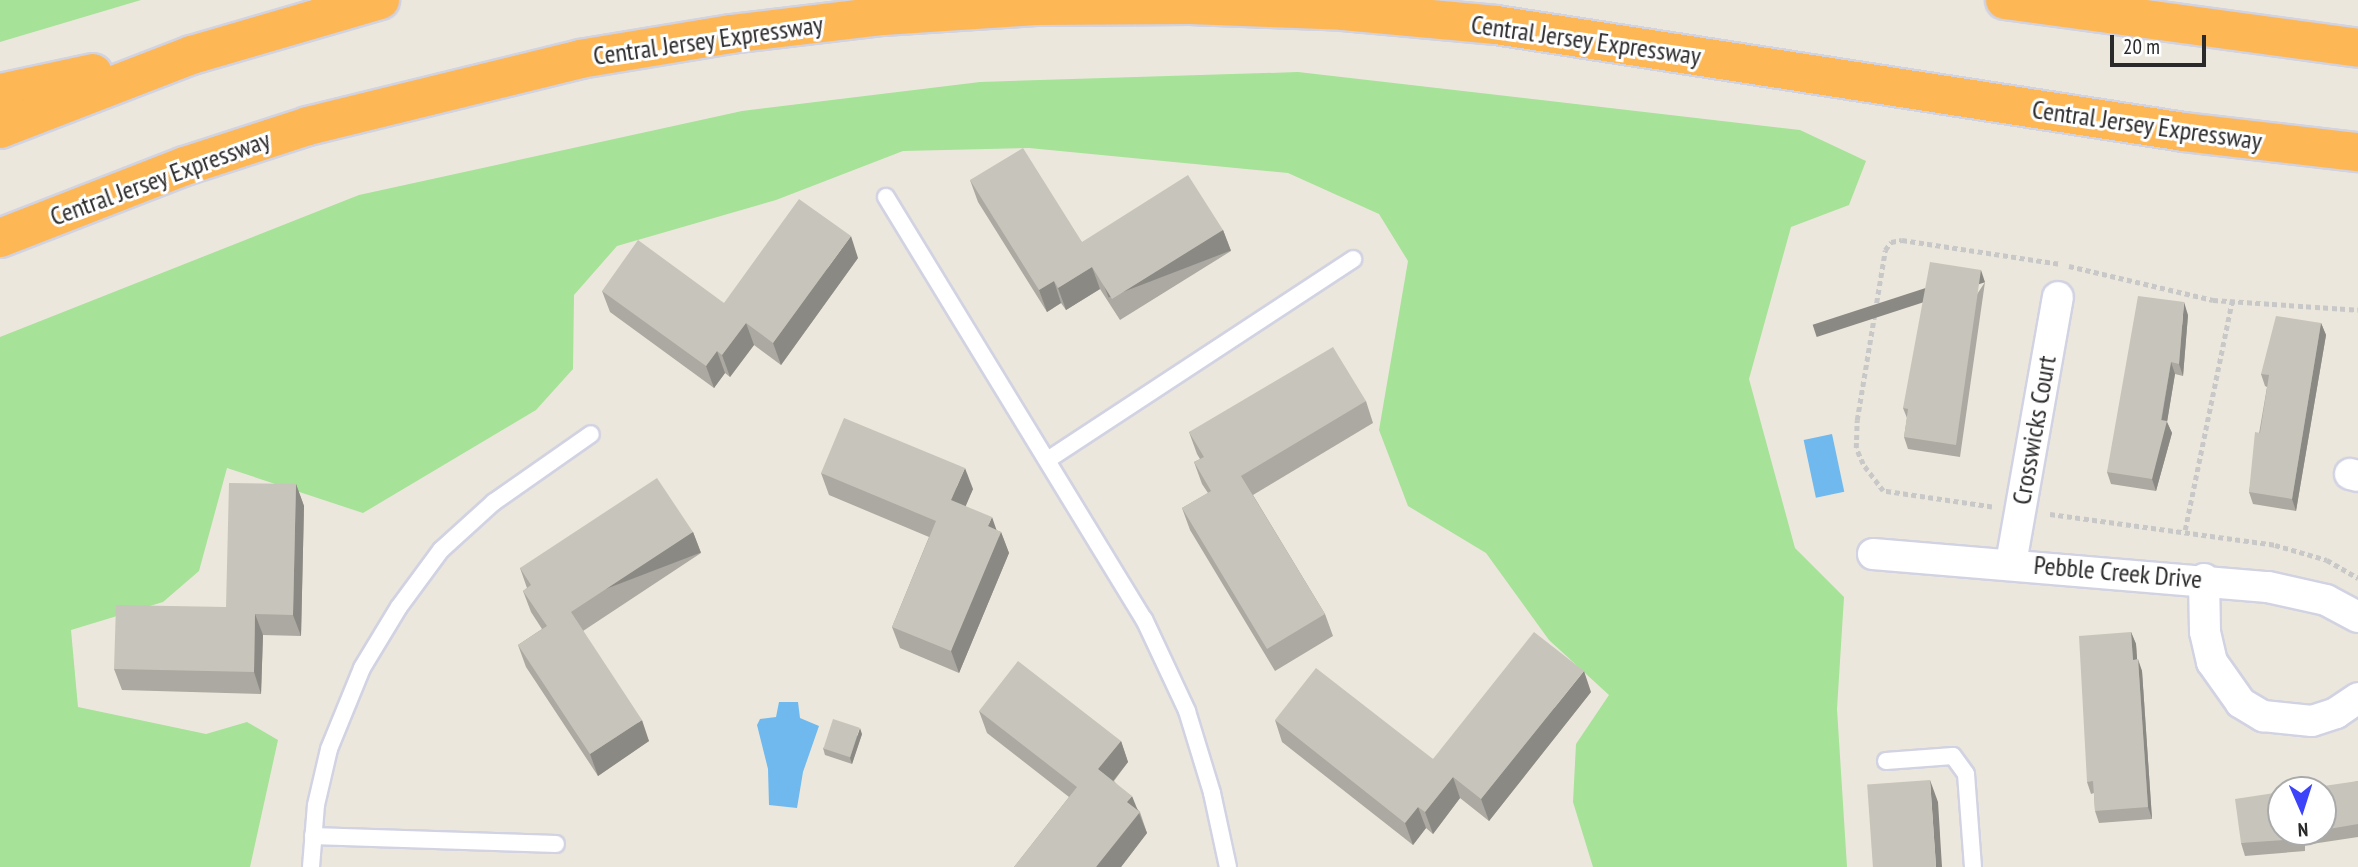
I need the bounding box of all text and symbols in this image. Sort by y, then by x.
street label: Central Jersey Expressway [591,8,825,72]
street label: Central Jersey Expressway [1469,8,1703,72]
scale bar [2113,21,2209,65]
text: 20 m [2123,33,2160,60]
street label: Central Jersey Expressway [2030,93,2264,157]
street label: Central Jersey Expressway [46,124,274,232]
street label: Crosswicks Court [2006,353,2062,507]
street label: Pebble Creek Drive [2032,549,2204,595]
north arrow [2267,776,2337,846]
text: N [2297,818,2309,842]

